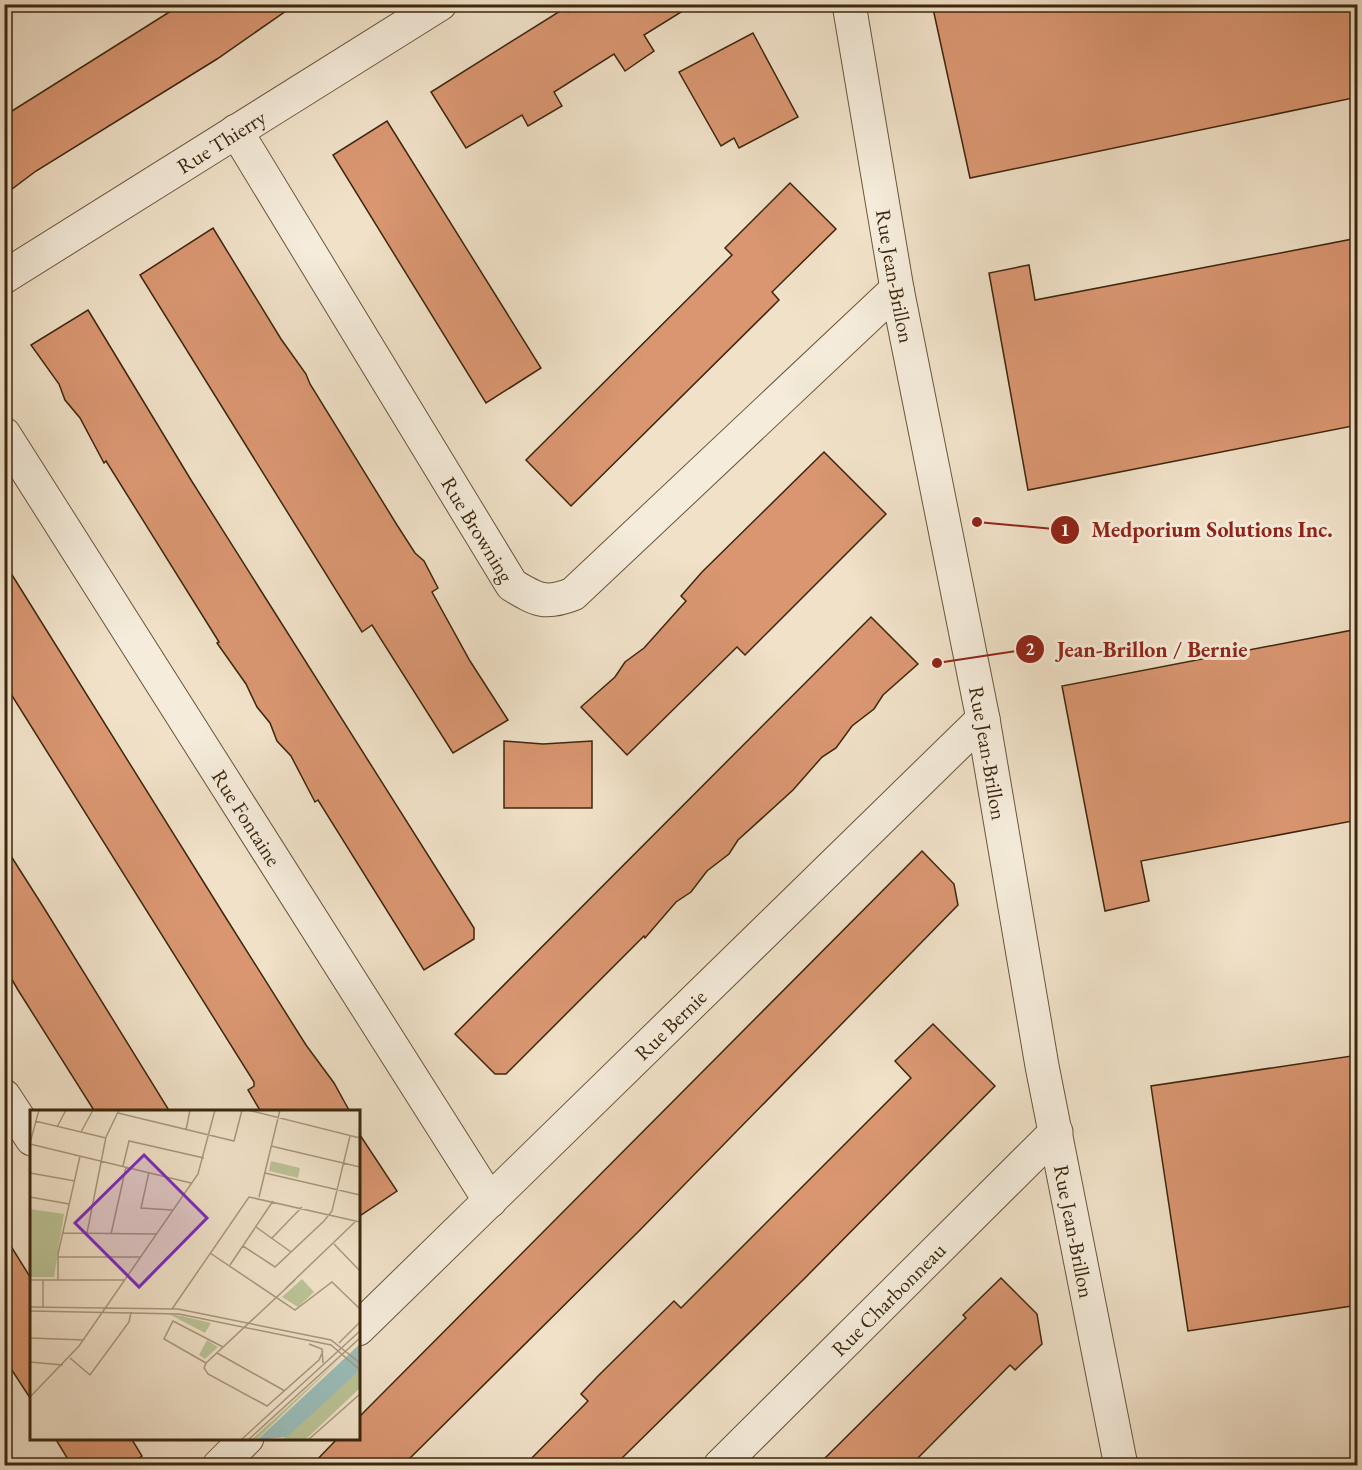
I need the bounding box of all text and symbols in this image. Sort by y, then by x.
street label: Rue Thierry [171,103,271,179]
street label: Rue Jean-Brillon [870,207,921,345]
street label: Rue Browning [436,471,521,588]
callout: Medporium Solutions Inc. [1050,510,1345,550]
text: Medporium Solutions Inc. [1091,515,1333,544]
text: 1 [1060,518,1070,541]
callout: Jean-Brillon / Bernie [1015,629,1259,669]
text: Jean-Brillon / Bernie [1055,635,1247,664]
text: 2 [1025,637,1035,660]
street label: Rue Jean-Brillon [963,684,1013,822]
street label: Rue Fontaine [206,764,288,871]
street label: Rue Bernie [628,983,712,1066]
inset map [30,1110,360,1440]
street label: Rue Jean-Brillon [1048,1162,1101,1300]
street label: Rue Charbonneau [825,1236,951,1362]

